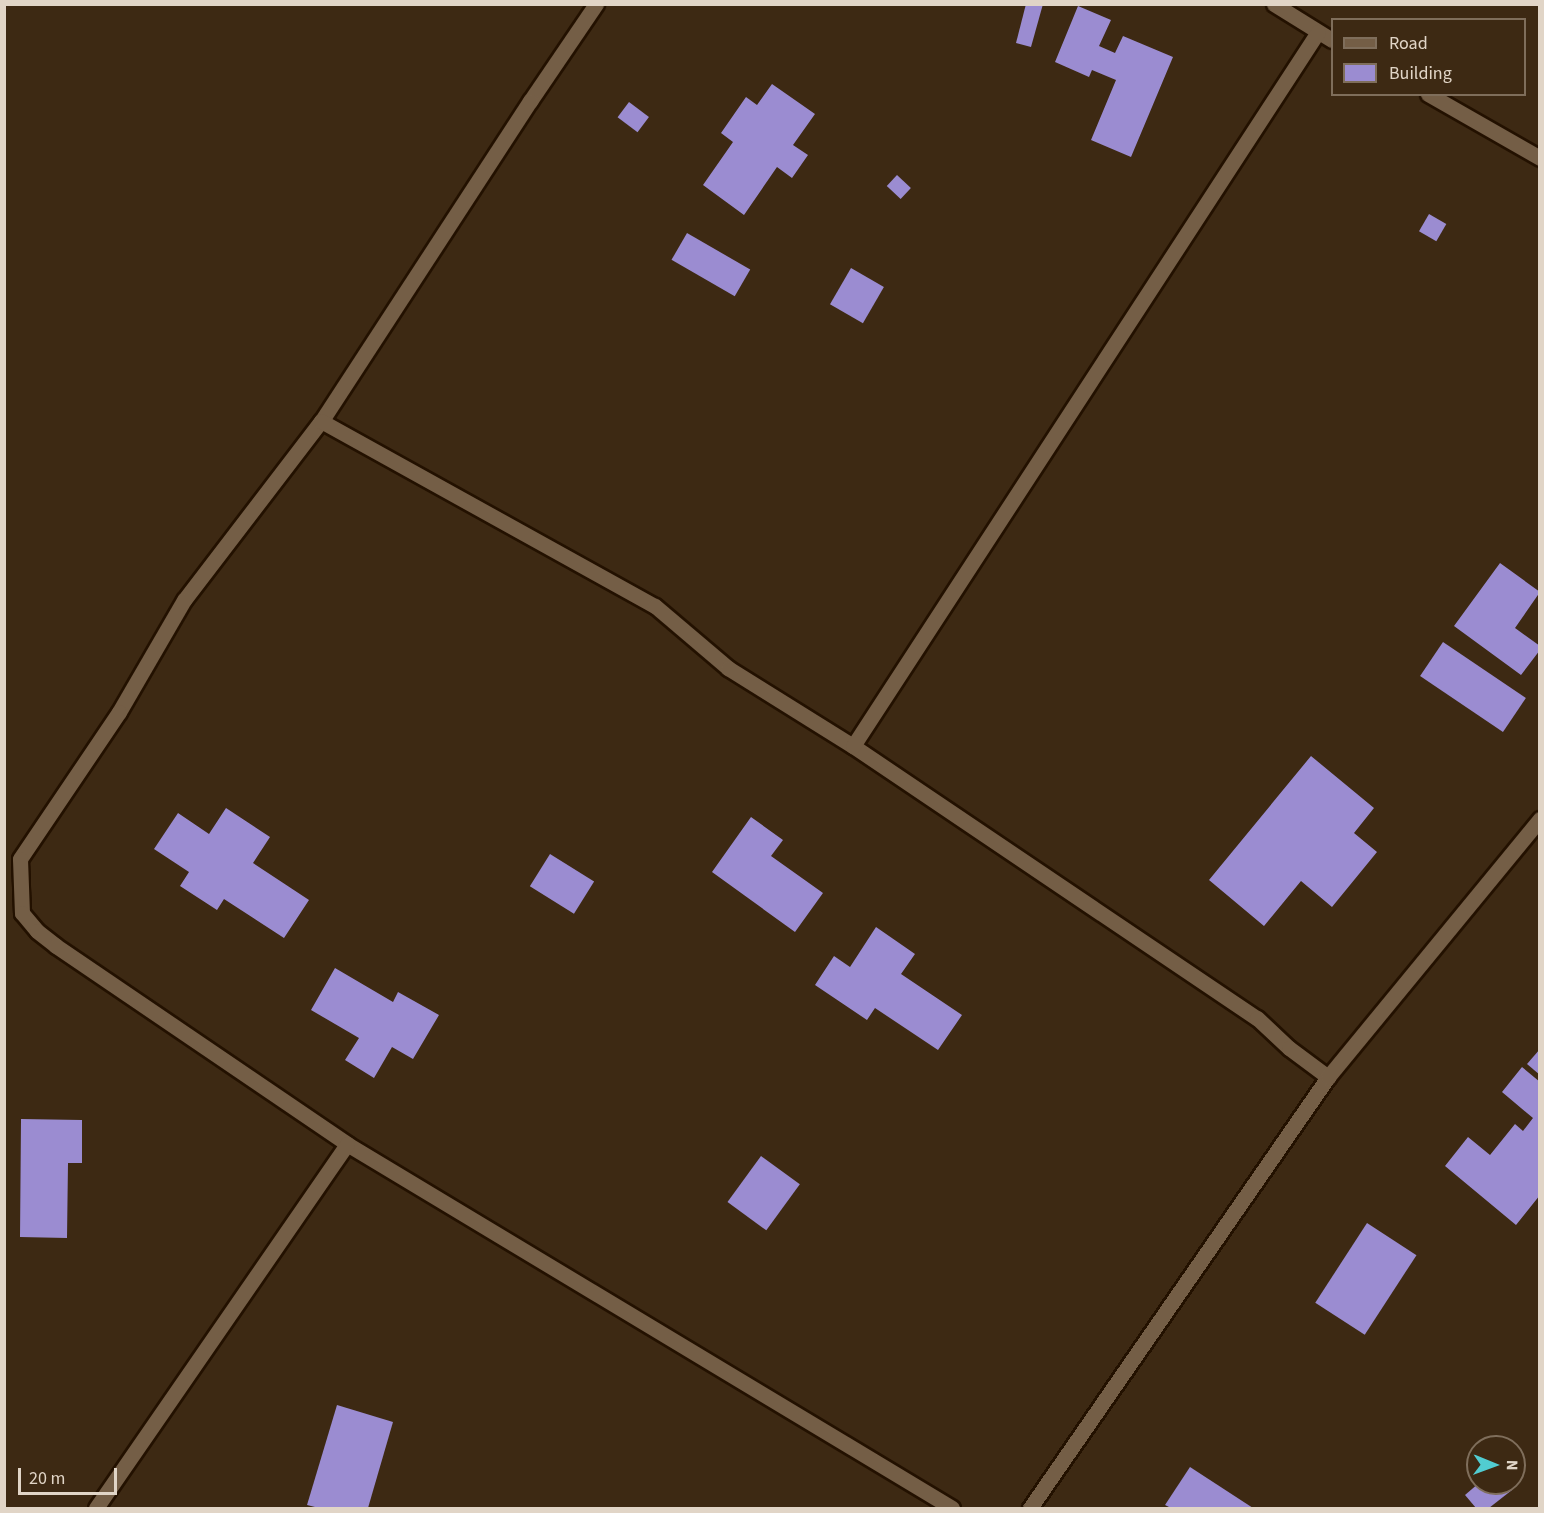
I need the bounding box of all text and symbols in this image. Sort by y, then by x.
legend [1331,18,1526,96]
text: Road [1389,31,1428,56]
text: Building [1389,61,1452,86]
north arrow [1466,1435,1526,1495]
scale bar [21,1456,120,1494]
text: N [1501,1460,1523,1471]
text: 20 m [29,1466,65,1491]

